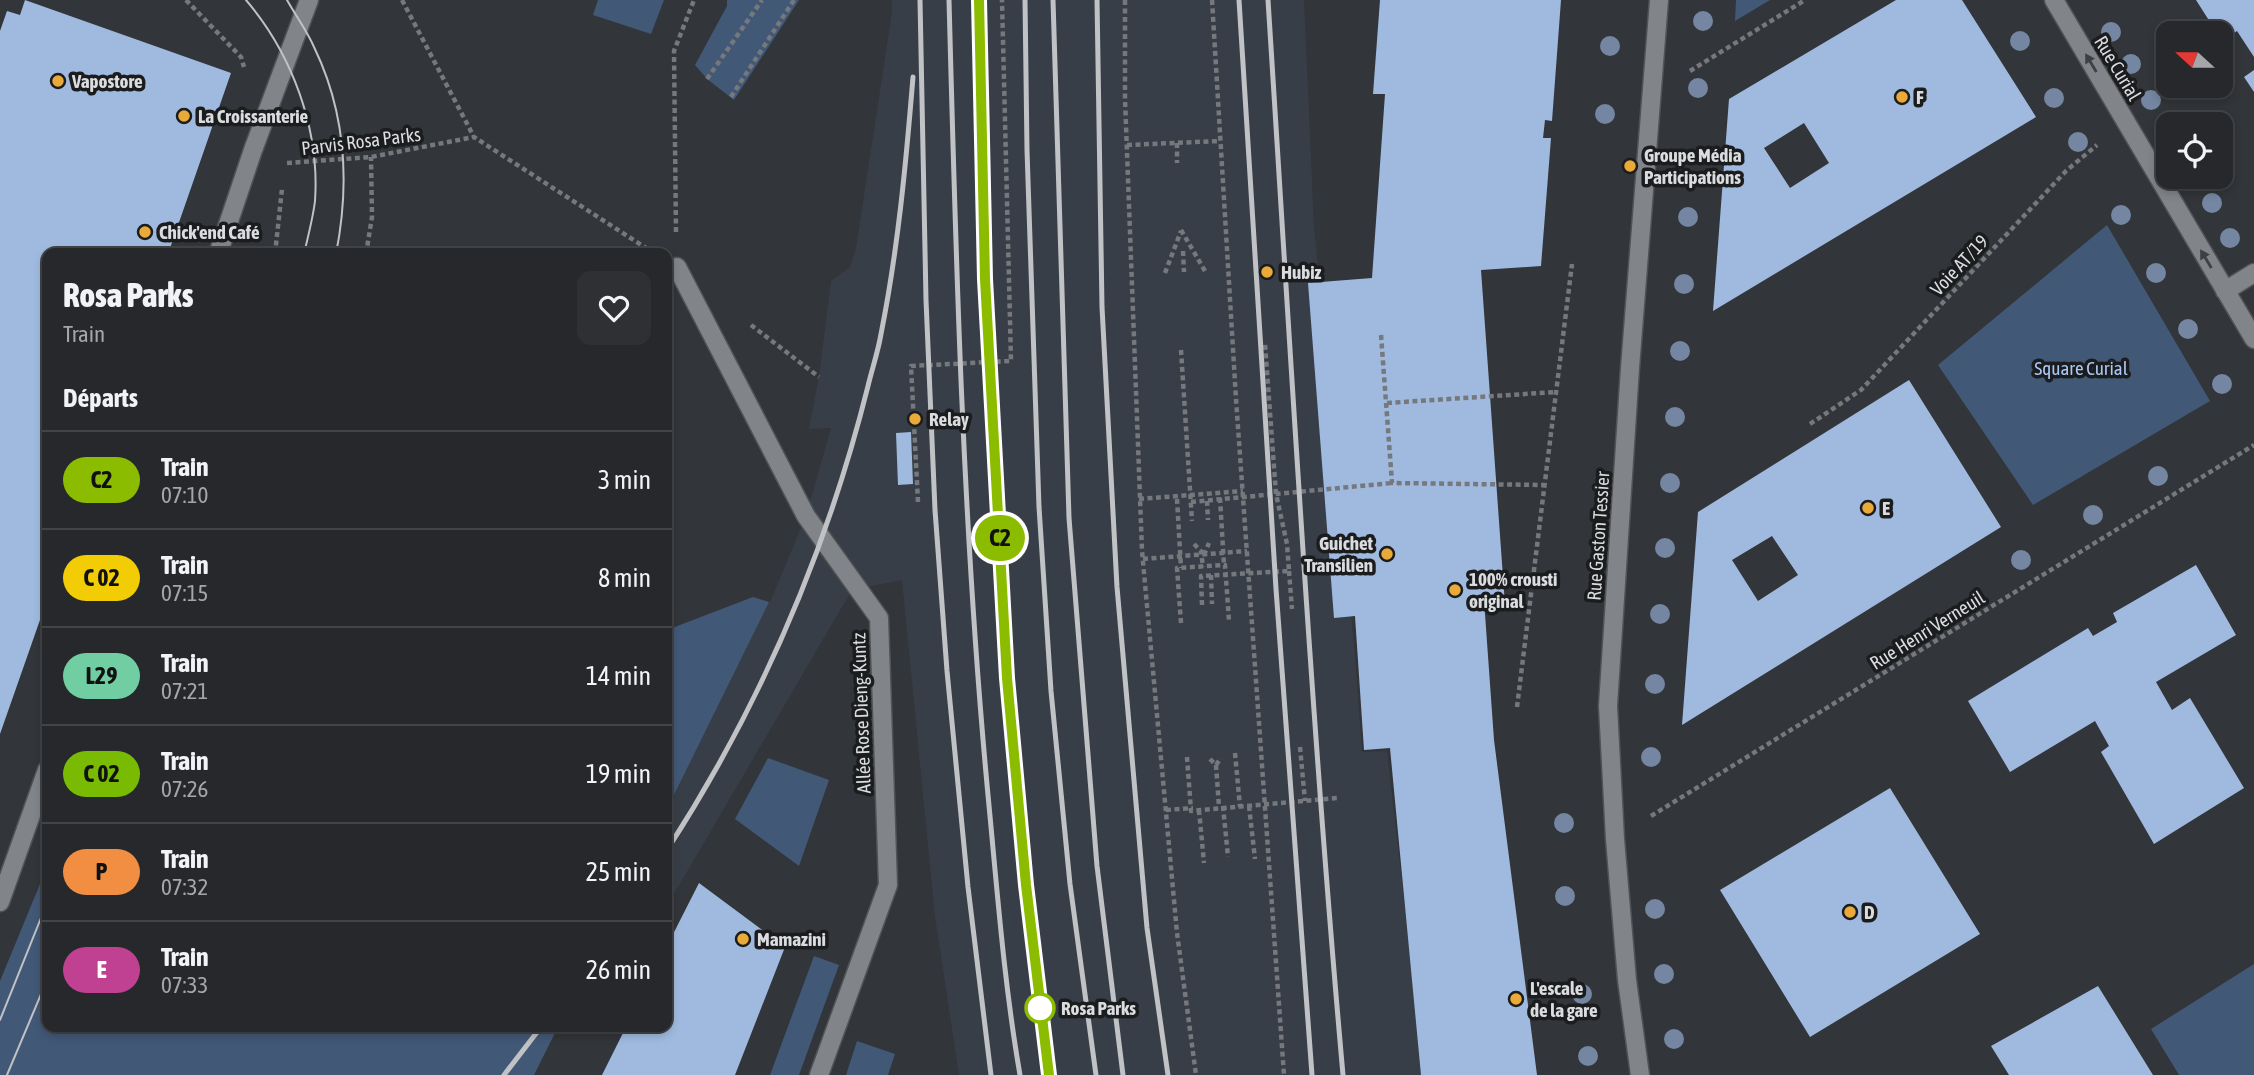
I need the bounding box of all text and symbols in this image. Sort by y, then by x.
north arrow [2156,21,2233,98]
map controls [2156,21,2233,189]
street label: Rue Curial [2090,32,2146,104]
one-way arrow [2085,54,2097,73]
place label: Vapostore [71,70,143,92]
marker: Vapostore [50,73,66,89]
place label: F [1916,86,1924,108]
marker: F [1894,89,1910,105]
place label: La Croissanterie [198,105,309,127]
marker: La Croissanterie [176,108,192,124]
button: locate [2156,112,2233,189]
street label: Parvis Rosa Parks [300,123,422,159]
place label: Groupe Média Participations [1644,144,1742,188]
marker: Groupe Média Participations [1622,158,1638,174]
place label: Chick'end Café [159,221,260,243]
marker: Chick'end Café [137,224,153,240]
street label: Voie AT/19 [1926,230,1992,300]
one-way arrow [2200,250,2213,269]
place label: Hubiz [1281,261,1322,283]
marker: Hubiz [1259,264,1275,280]
button: heart [577,271,651,345]
text: Rosa Parks [63,276,193,314]
text: Train [63,321,105,347]
park label: Square Curial [2034,357,2128,379]
text: Départs [63,383,138,413]
place label: Relay [929,408,969,430]
marker: Relay [907,411,923,427]
text: Train [161,452,209,482]
text: 3 min [598,465,651,495]
text: C2 [90,466,113,493]
street label: Rue Gaston Tessier [1583,470,1614,601]
text: 07:10 [161,482,208,508]
place label: E [1882,497,1890,519]
marker: E [1860,500,1876,516]
line badge: C2 [968,515,1032,561]
text: C2 [989,524,1011,551]
place label: Guichet Transilien [1304,532,1374,576]
marker: Guichet Transilien [1379,546,1395,562]
text: Train [161,550,209,580]
text: 8 min [598,563,651,593]
text: C 02 [83,564,120,591]
place label: 100% crousti original [1469,568,1557,612]
text: 07:15 [161,580,208,606]
marker: 100% crousti original [1447,582,1463,598]
street label: Rue Henri Verneuil [1866,586,1988,674]
street label: Allée Rose Dieng-Kuntz [847,632,875,794]
text: Train [161,648,209,678]
text: 14 min [586,661,651,691]
text: L29 [86,662,117,689]
text: 07:21 [161,678,208,704]
text: Train [161,746,209,776]
text: 19 min [586,759,651,789]
text: C 02 [83,760,120,787]
text: 07:26 [161,776,208,802]
text: Train [161,844,209,874]
text: 25 min [586,857,651,887]
text: P [96,858,107,885]
text: 07:32 [161,874,208,900]
place label: D [1864,901,1875,923]
marker: D [1842,904,1858,920]
place label: Mamazini [757,928,826,950]
marker: Mamazini [735,931,751,947]
text: Train [161,942,209,972]
text: 26 min [586,955,651,985]
text: E [96,956,107,983]
text: 07:33 [161,972,208,998]
place label: L'escale de la gare [1530,977,1598,1021]
marker: L'escale de la gare [1508,991,1524,1007]
marker: Rosa Parks [1025,993,1055,1023]
place label: Rosa Parks [1061,997,1136,1019]

